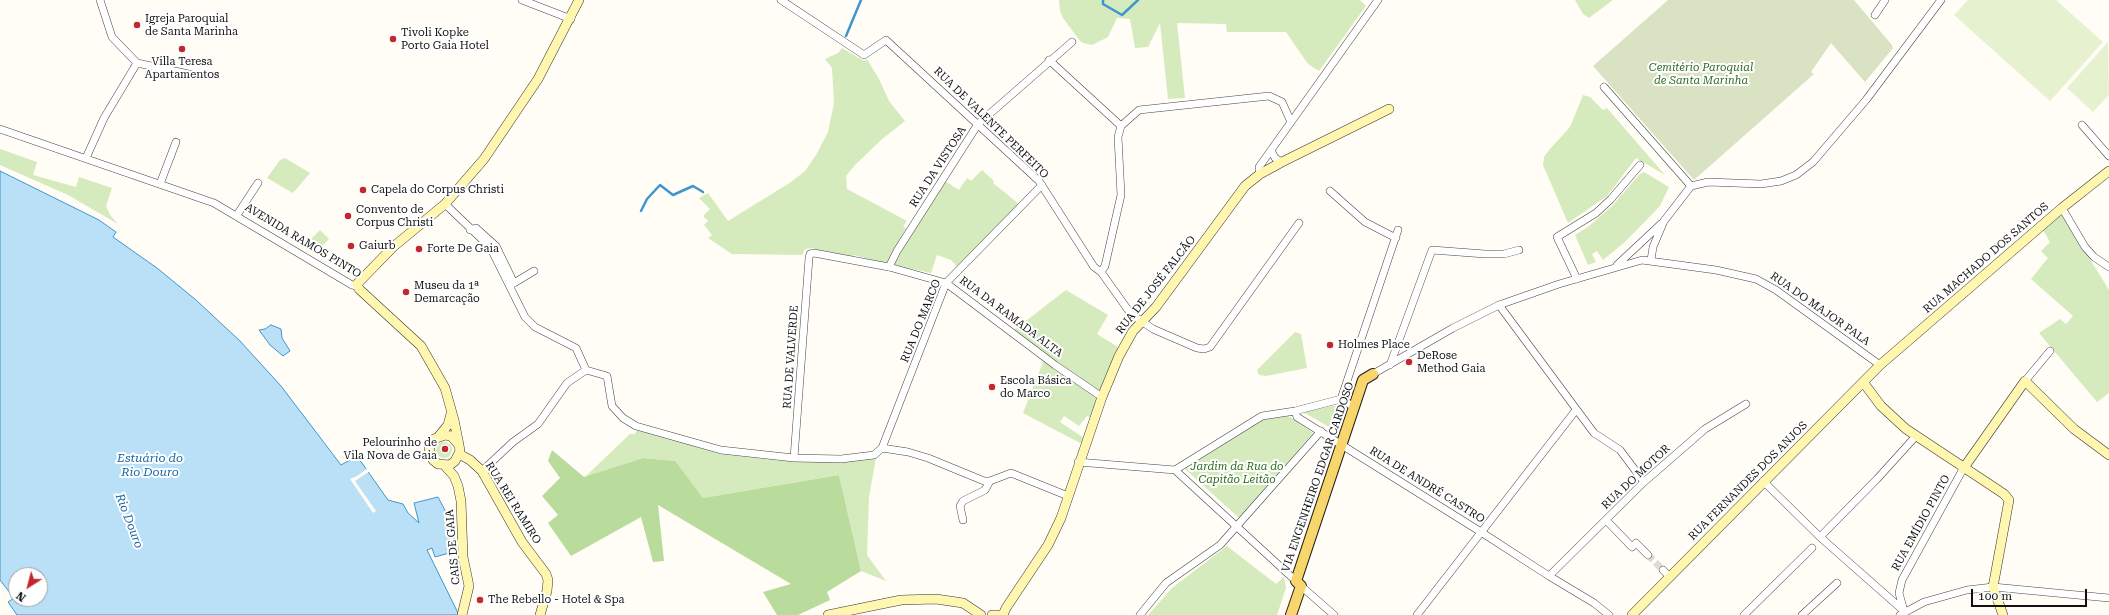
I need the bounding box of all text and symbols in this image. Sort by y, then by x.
place label: Igreja Paroquial de Santa Marinha [145,12,238,38]
marker: Igreja Paroquial de Santa Marinha [132,20,142,30]
place label: Tivoli Kopke Porto Gaia Hotel [401,26,489,52]
marker: Tivoli Kopke Porto Gaia Hotel [388,34,398,44]
marker: Villa Teresa Apartamentos [177,44,187,54]
place label: Villa Teresa Apartamentos [145,55,219,81]
park label: Cemitério Paroquial de Santa Marinha [1649,61,1753,87]
street label: RUA DE VALENTE PERFEITO [931,65,1051,181]
street label: RUA DA VISTOSA [907,124,969,210]
place label: Capela do Corpus Christi [371,183,504,197]
marker: Capela do Corpus Christi [358,185,368,195]
street label: RUA MACHADO DOS SANTOS [1921,200,2051,316]
street label: AVENIDA RAMOS PINTO [242,201,364,281]
place label: Convento de Corpus Christi [356,203,433,229]
marker: Convento de Corpus Christi [343,211,353,221]
street label: RUA DE JOSÉ FALCÃO [1114,233,1198,337]
place label: Gaiurb [359,239,396,253]
marker: Gaiurb [346,241,356,251]
place label: Forte De Gaia [427,242,499,256]
marker: Forte De Gaia [414,244,424,254]
street label: RUA DO MAJOR PALA [1768,269,1872,349]
street label: RUA DA RAMADA ALTA [957,274,1065,360]
street label: RUA DO MARCO [898,277,944,365]
place label: Museu da 1ª Demarcação [414,279,480,305]
marker: Museu da 1ª Demarcação [401,287,411,297]
street label: RUA DE VALVERDE [781,305,801,409]
place label: Holmes Place [1338,338,1410,352]
marker: Holmes Place [1325,340,1335,350]
place label: DeRose Method Gaia [1417,349,1485,375]
marker: DeRose Method Gaia [1404,357,1414,367]
place label: Escola Básica do Marco [1000,374,1071,400]
street label: VIA ENGENHEIRO EDGAR CARDOSO [1279,380,1357,574]
marker: Escola Básica do Marco [987,382,997,392]
street label: RUA FERNANDES DOS ANJOS [1686,419,1810,543]
place label: Pelourinho de Vila Nova de Gaia [344,436,437,462]
street label: RUA DO MOTOR [1599,442,1673,512]
marker: Pelourinho de Vila Nova de Gaia [440,444,450,454]
street label: RUA DE ANDRÉ CASTRO [1367,444,1487,526]
water label: Estuário do Rio Douro [117,451,183,479]
street label: RUA REI RAMIRO [482,460,544,546]
park label: Jardim da Rua do Capitão Leitão [1191,460,1283,486]
street label: RUA EMÍDIO PINTO [1889,473,1953,573]
water label: Rio Douro [112,492,146,550]
street label: CAIS DE GAIA [443,509,463,585]
north arrow [8,567,48,607]
scale bar [1973,581,2089,607]
text: N [14,589,28,604]
text: 100 m [1978,589,2012,603]
place label: The Rebello - Hotel & Spa [488,593,624,607]
marker: The Rebello - Hotel & Spa [475,595,485,605]

